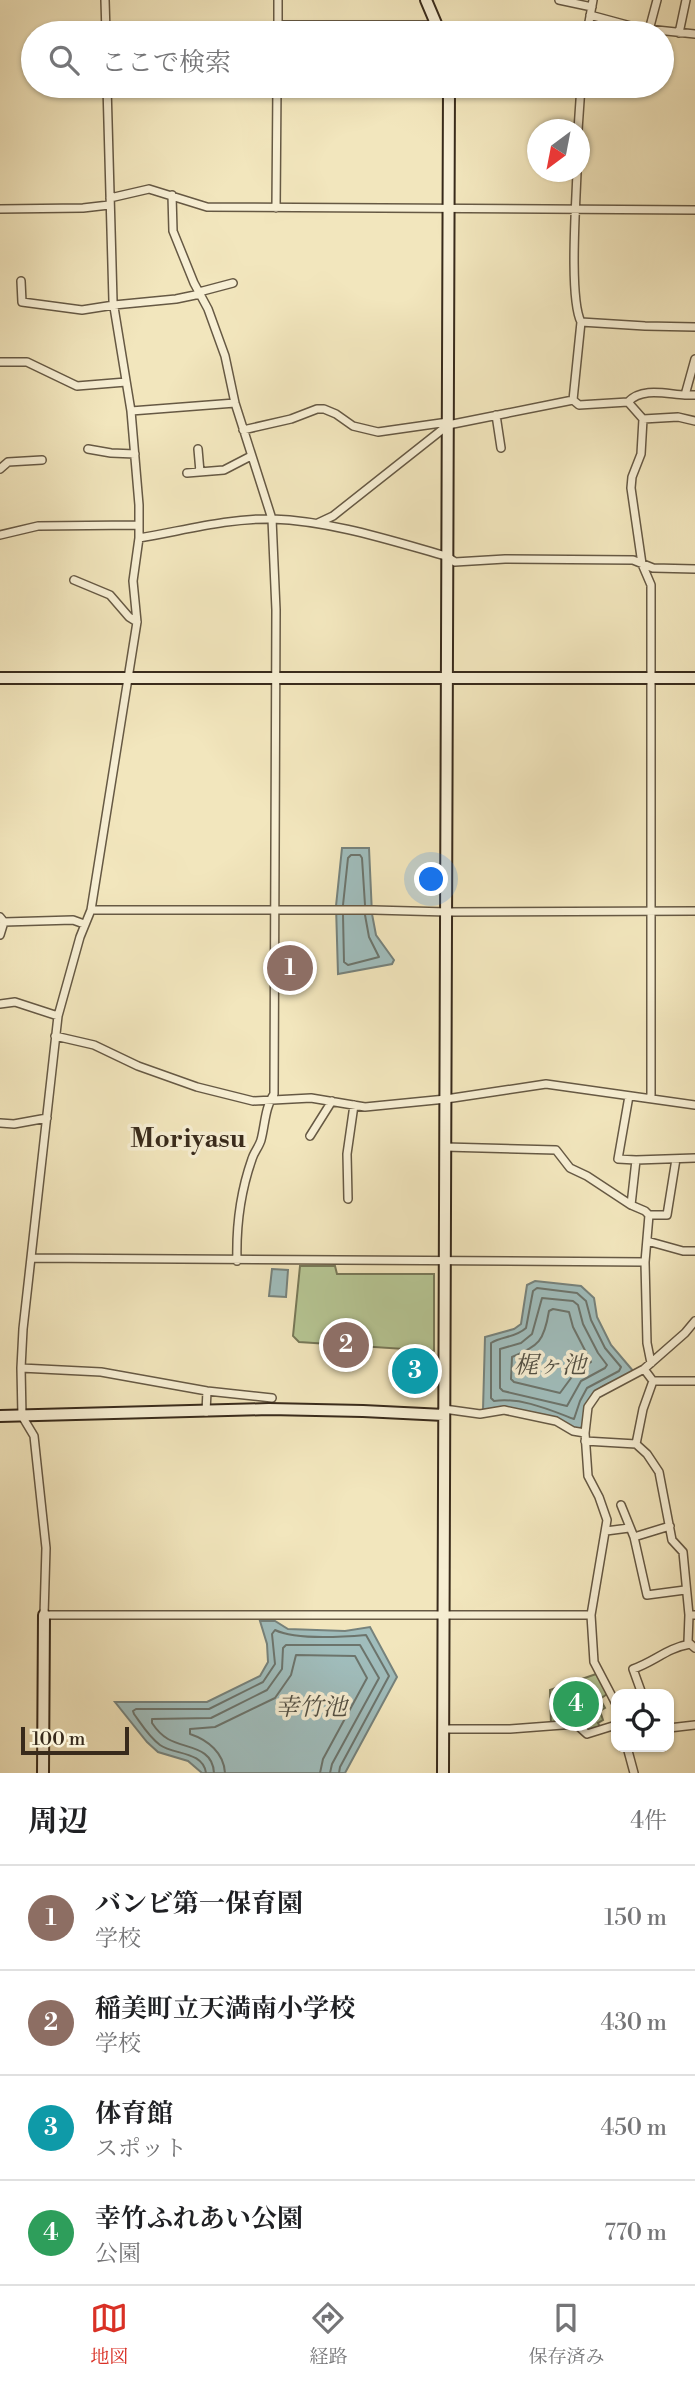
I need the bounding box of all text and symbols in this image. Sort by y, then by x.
search box [21,21,674,98]
icon: search [45,41,83,79]
text: ここで検索 [101,47,231,79]
north arrow [527,119,590,182]
your location [414,862,448,896]
pin: 1 [267,942,313,994]
district label: Moriyasu [130,1123,246,1155]
pin: 2 [323,1319,369,1371]
pin: 3 [392,1345,438,1397]
water label: 梶ヶ池 [514,1351,589,1381]
pin: 4 [553,1678,599,1730]
map controls [611,1689,674,1752]
button: locate [611,1689,674,1752]
water label: 幸竹池 [275,1693,350,1723]
scale bar [21,1724,130,1756]
text: 100 m [32,1727,85,1751]
text: 周辺 [28,1803,88,1841]
text: 4件 [630,1807,667,1835]
text: バンビ第一保育園 [95,1888,303,1920]
text: 1 [45,1904,57,1932]
text: 150 m [604,1904,667,1932]
text: 学校 [95,1925,141,1953]
text: 稲美町立天満南小学校 [95,1993,355,2025]
text: 2 [44,2009,58,2037]
text: 430 m [600,2009,667,2037]
text: 学校 [95,2030,141,2058]
text: 体育館 [95,2098,173,2130]
text: 3 [44,2114,58,2142]
text: 450 m [601,2114,667,2142]
text: スポット [95,2135,187,2163]
text: 幸竹ふれあい公園 [95,2203,303,2235]
text: 4 [43,2219,59,2247]
text: 770 m [604,2219,667,2247]
text: 公園 [95,2240,141,2268]
tab: 地図 [90,2299,129,2369]
tab: 経路 [309,2299,348,2369]
tab: 保存済み [528,2299,605,2369]

